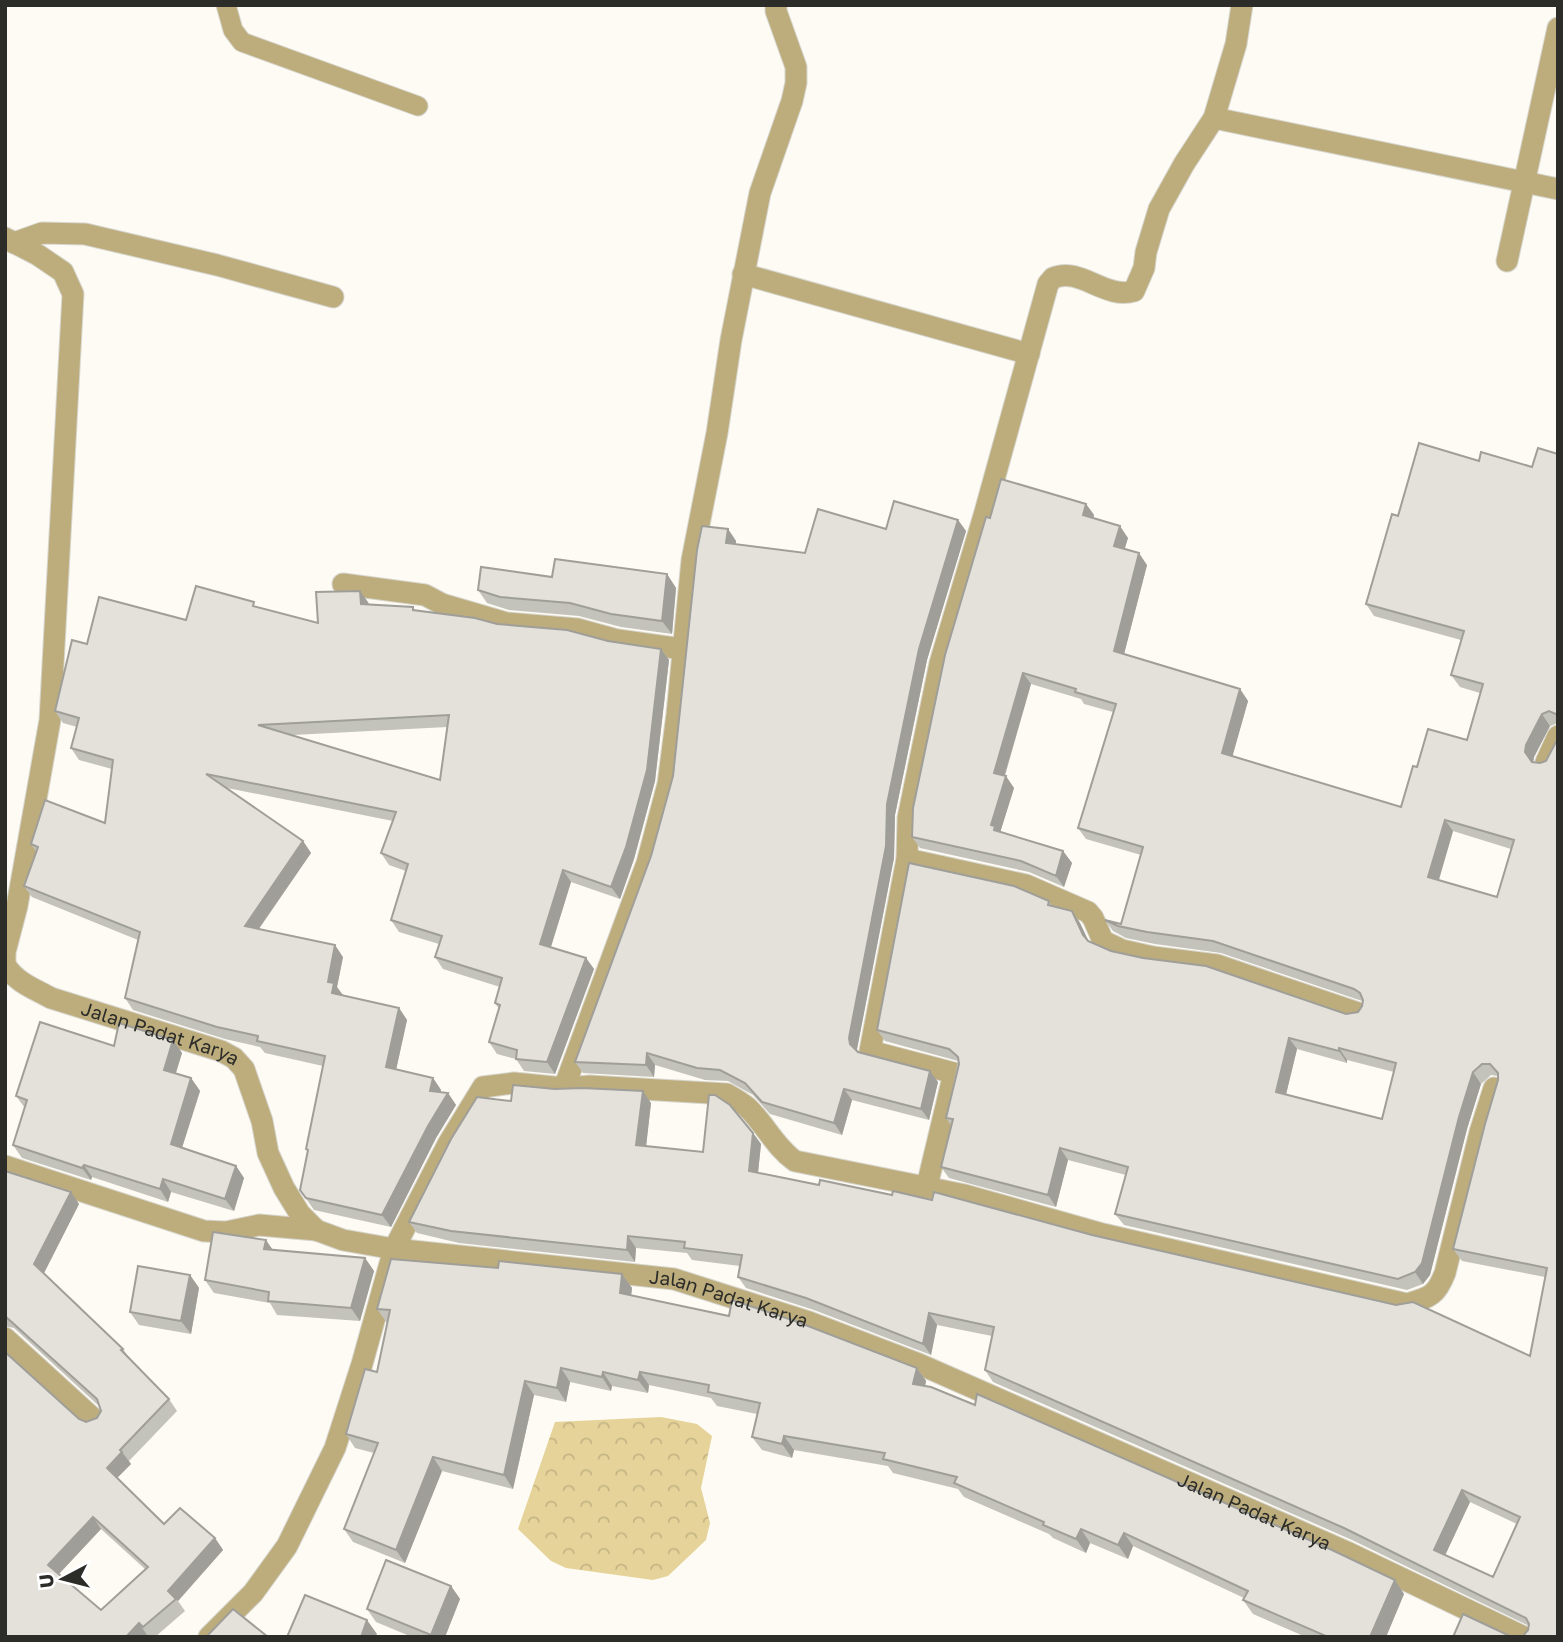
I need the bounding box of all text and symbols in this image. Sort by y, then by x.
street label: Jalan Padat Karya [79,996,243,1070]
street label: Jalan Padat Karya [648,1264,811,1332]
street label: Jalan Padat Karya [1174,1467,1334,1554]
north arrow [28,1544,98,1614]
text: U [33,1573,58,1589]

